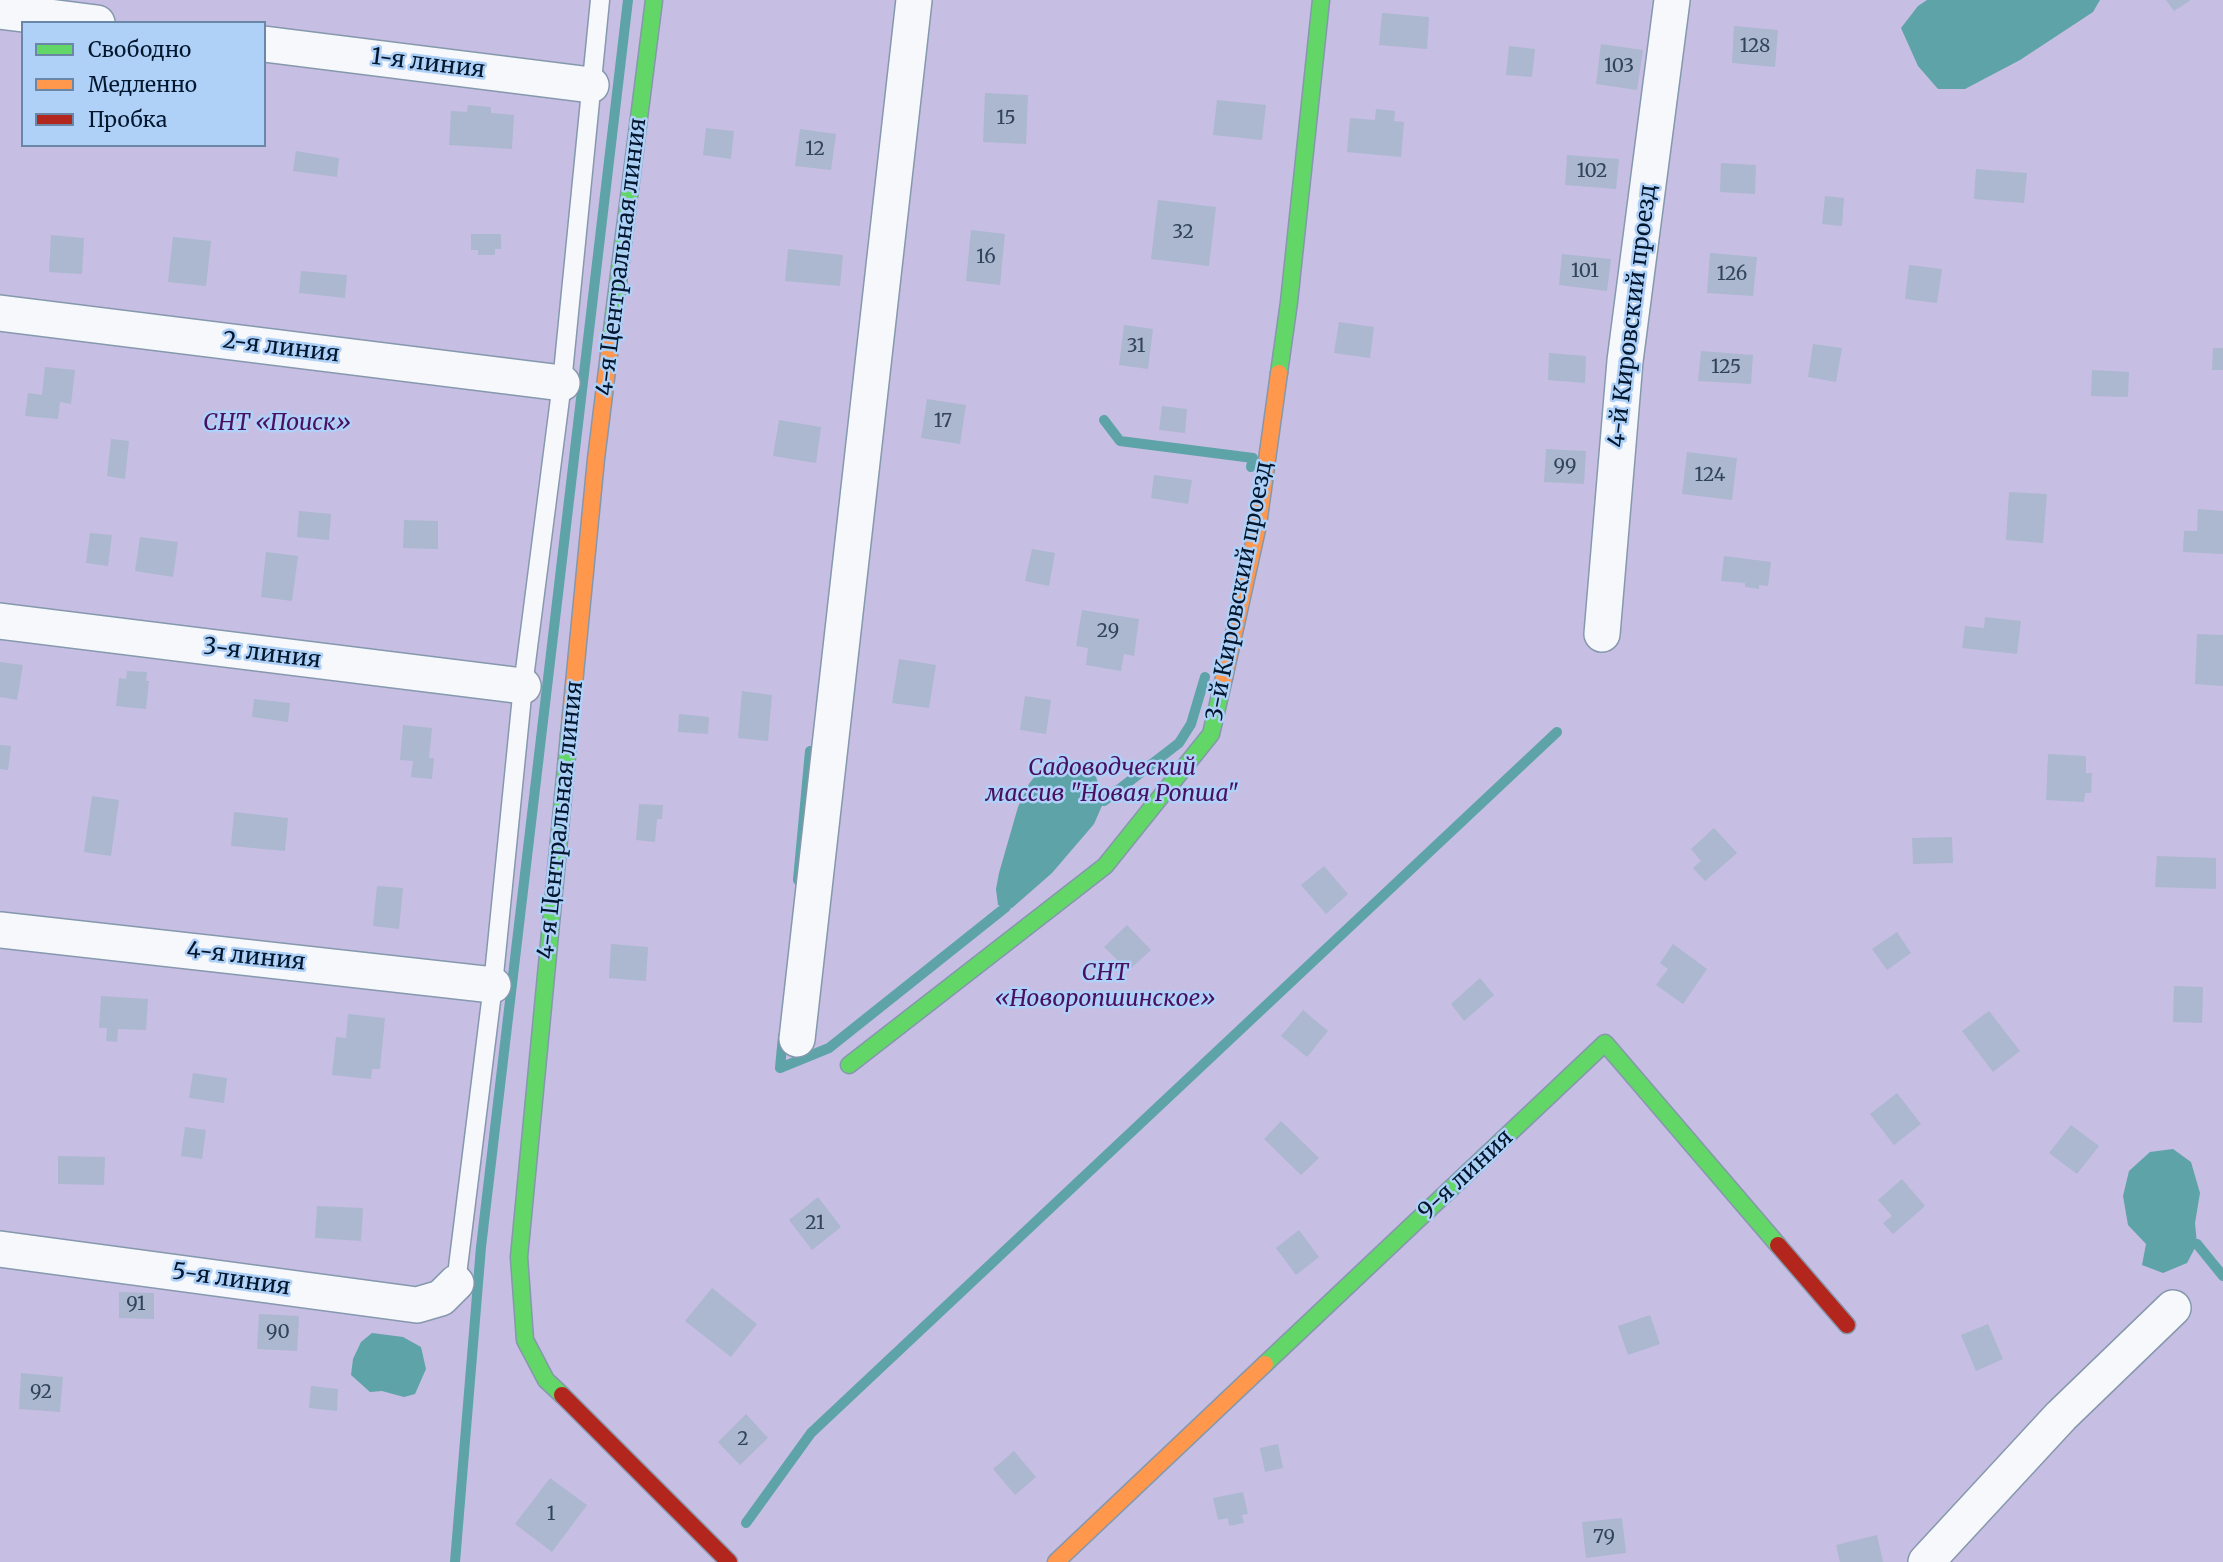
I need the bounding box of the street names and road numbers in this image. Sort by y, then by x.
street label: 1-я линия [369,43,487,85]
street label: 4-я Центральная линия [591,116,653,398]
street label: 4-й Кировский проезд [1603,183,1663,449]
street label: 2-я линия [221,327,341,369]
street label: 3-й Кировский проезд [1201,459,1279,723]
street label: 3-я линия [202,633,322,675]
street label: 4-я Центральная линия [533,679,589,961]
street label: 4-я линия [185,937,307,977]
street label: 9-я линия [1413,1124,1519,1226]
street label: 5-я линия [170,1258,292,1302]

